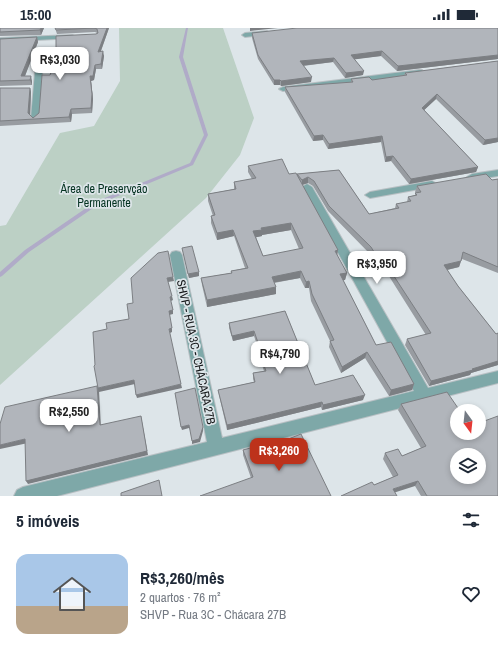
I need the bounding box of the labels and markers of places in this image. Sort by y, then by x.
pin: R$3,030 [23,47,97,81]
pin: R$3,950 [340,251,414,285]
pin: R$4,790 [243,341,317,375]
pin: R$2,550 [32,399,106,433]
pin: R$3,260 [242,438,316,472]

